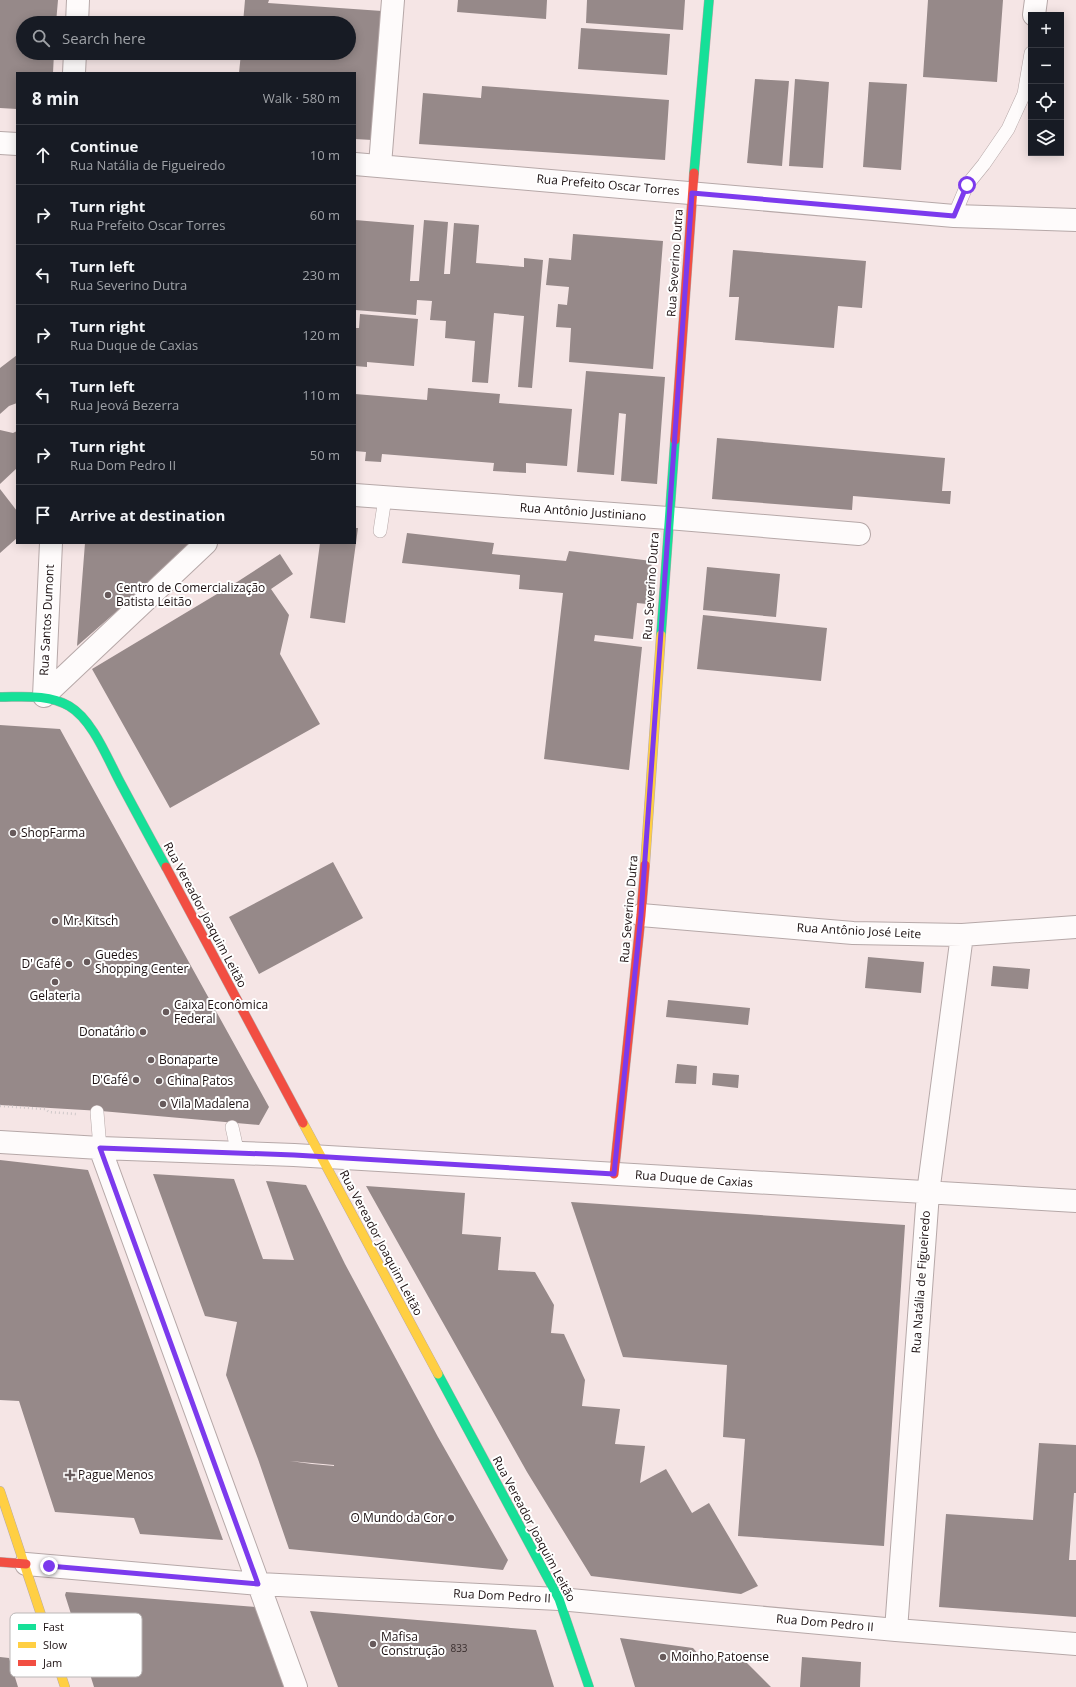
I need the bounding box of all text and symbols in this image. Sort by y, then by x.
map controls [1028,12,1064,156]
button: + [1028,12,1064,48]
search box [16,16,356,60]
icon: search [30,27,52,49]
text: Search here [62,28,146,48]
button: − [1028,48,1064,84]
button: locate [1028,84,1064,120]
text: 8 min [32,87,79,110]
text: Walk · 580 m [263,89,340,107]
button: layers [1028,120,1064,156]
text: Continue [70,136,138,156]
icon: ahead [32,144,54,166]
text: 10 m [310,146,340,164]
text: Rua Natália de Figueiredo [70,156,225,174]
street label: Rua Prefeito Oscar Torres [536,170,680,199]
route start [958,176,976,194]
text: Turn right [70,196,145,216]
icon: right [32,204,54,226]
text: 60 m [310,206,340,224]
street label: Rua Severino Dutra [662,208,687,318]
text: Rua Prefeito Oscar Torres [70,216,225,234]
text: Turn left [70,256,135,276]
icon: left [32,264,54,286]
text: 230 m [302,266,340,284]
text: Rua Severino Dutra [70,276,187,294]
text: Turn right [70,316,145,336]
icon: right [32,324,54,346]
text: 120 m [302,326,340,344]
text: Rua Duque de Caxias [70,336,198,354]
text: Turn left [70,376,135,396]
icon: left [32,384,54,406]
text: 110 m [302,386,340,404]
text: Rua Jeová Bezerra [70,396,179,414]
text: Turn right [70,436,145,456]
icon: right [32,444,54,466]
text: 50 m [310,446,340,464]
text: Rua Dom Pedro II [70,456,176,474]
street label: Rua Antônio Justiniano [519,499,647,524]
icon: arrive [32,504,54,526]
text: Arrive at destination [70,505,225,525]
street label: Rua Severino Dutra [638,531,663,641]
street label: Rua Santos Dumont [35,564,58,676]
place label: Centro de Comercialização Batista Leitão [116,579,265,610]
marker: Centro de Comercialização Batista Leitão [103,590,113,600]
place label: ShopFarma [21,824,85,841]
marker: ShopFarma [8,828,18,838]
street label: Rua Vereador Joaquim Leitão [160,839,251,991]
street label: Rua Severino Dutra [615,854,642,964]
place label: Mr. Kitsch [63,912,118,929]
marker: Mr. Kitsch [50,916,60,926]
street label: Rua Antônio José Leite [796,919,922,942]
place label: Guedes Shopping Center [95,946,189,977]
place label: D' Café [22,955,61,972]
marker: Guedes Shopping Center [82,957,92,967]
marker: D' Café [64,959,74,969]
marker: Gelateria [50,977,60,987]
place label: Gelateria [30,987,80,1004]
place label: Caixa Econômica Federal [174,996,268,1027]
marker: Caixa Econômica Federal [161,1007,171,1017]
place label: Donatário [79,1023,135,1040]
marker: Donatário [138,1027,148,1037]
place label: Bonaparte [159,1051,218,1068]
marker: Bonaparte [146,1055,156,1065]
place label: D'Café [92,1071,128,1088]
place label: China Patos [167,1072,233,1089]
marker: D'Café [131,1075,141,1085]
marker: China Patos [154,1076,164,1086]
place label: Vila Madalena [171,1095,249,1112]
marker: Vila Madalena [158,1099,168,1109]
street label: Rua Duque de Caxias [634,1166,754,1191]
street label: Rua Vereador Joaquim Leitão [336,1167,427,1319]
street label: Rua Natália de Figueiredo [907,1210,934,1354]
street label: Rua Vereador Joaquim Leitão [489,1453,580,1605]
place label: Pague Menos [78,1466,154,1483]
marker: Pague Menos [65,1470,75,1480]
place label: O Mundo da Cor [351,1509,443,1526]
marker: O Mundo da Cor [446,1513,456,1523]
route end [40,1557,58,1575]
street label: Rua Dom Pedro II [453,1584,551,1607]
street label: Rua Dom Pedro II [776,1610,875,1635]
legend [10,1613,142,1677]
text: Fast [43,1619,64,1634]
place label: Mafisa Construção [381,1628,445,1659]
text: Slow [43,1637,67,1652]
marker: Mafisa Construção [368,1639,378,1649]
house number: 833 [450,1641,468,1655]
place label: Moinho Patoense [671,1648,769,1665]
marker: Moinho Patoense [658,1652,668,1662]
text: Jam [42,1655,62,1670]

